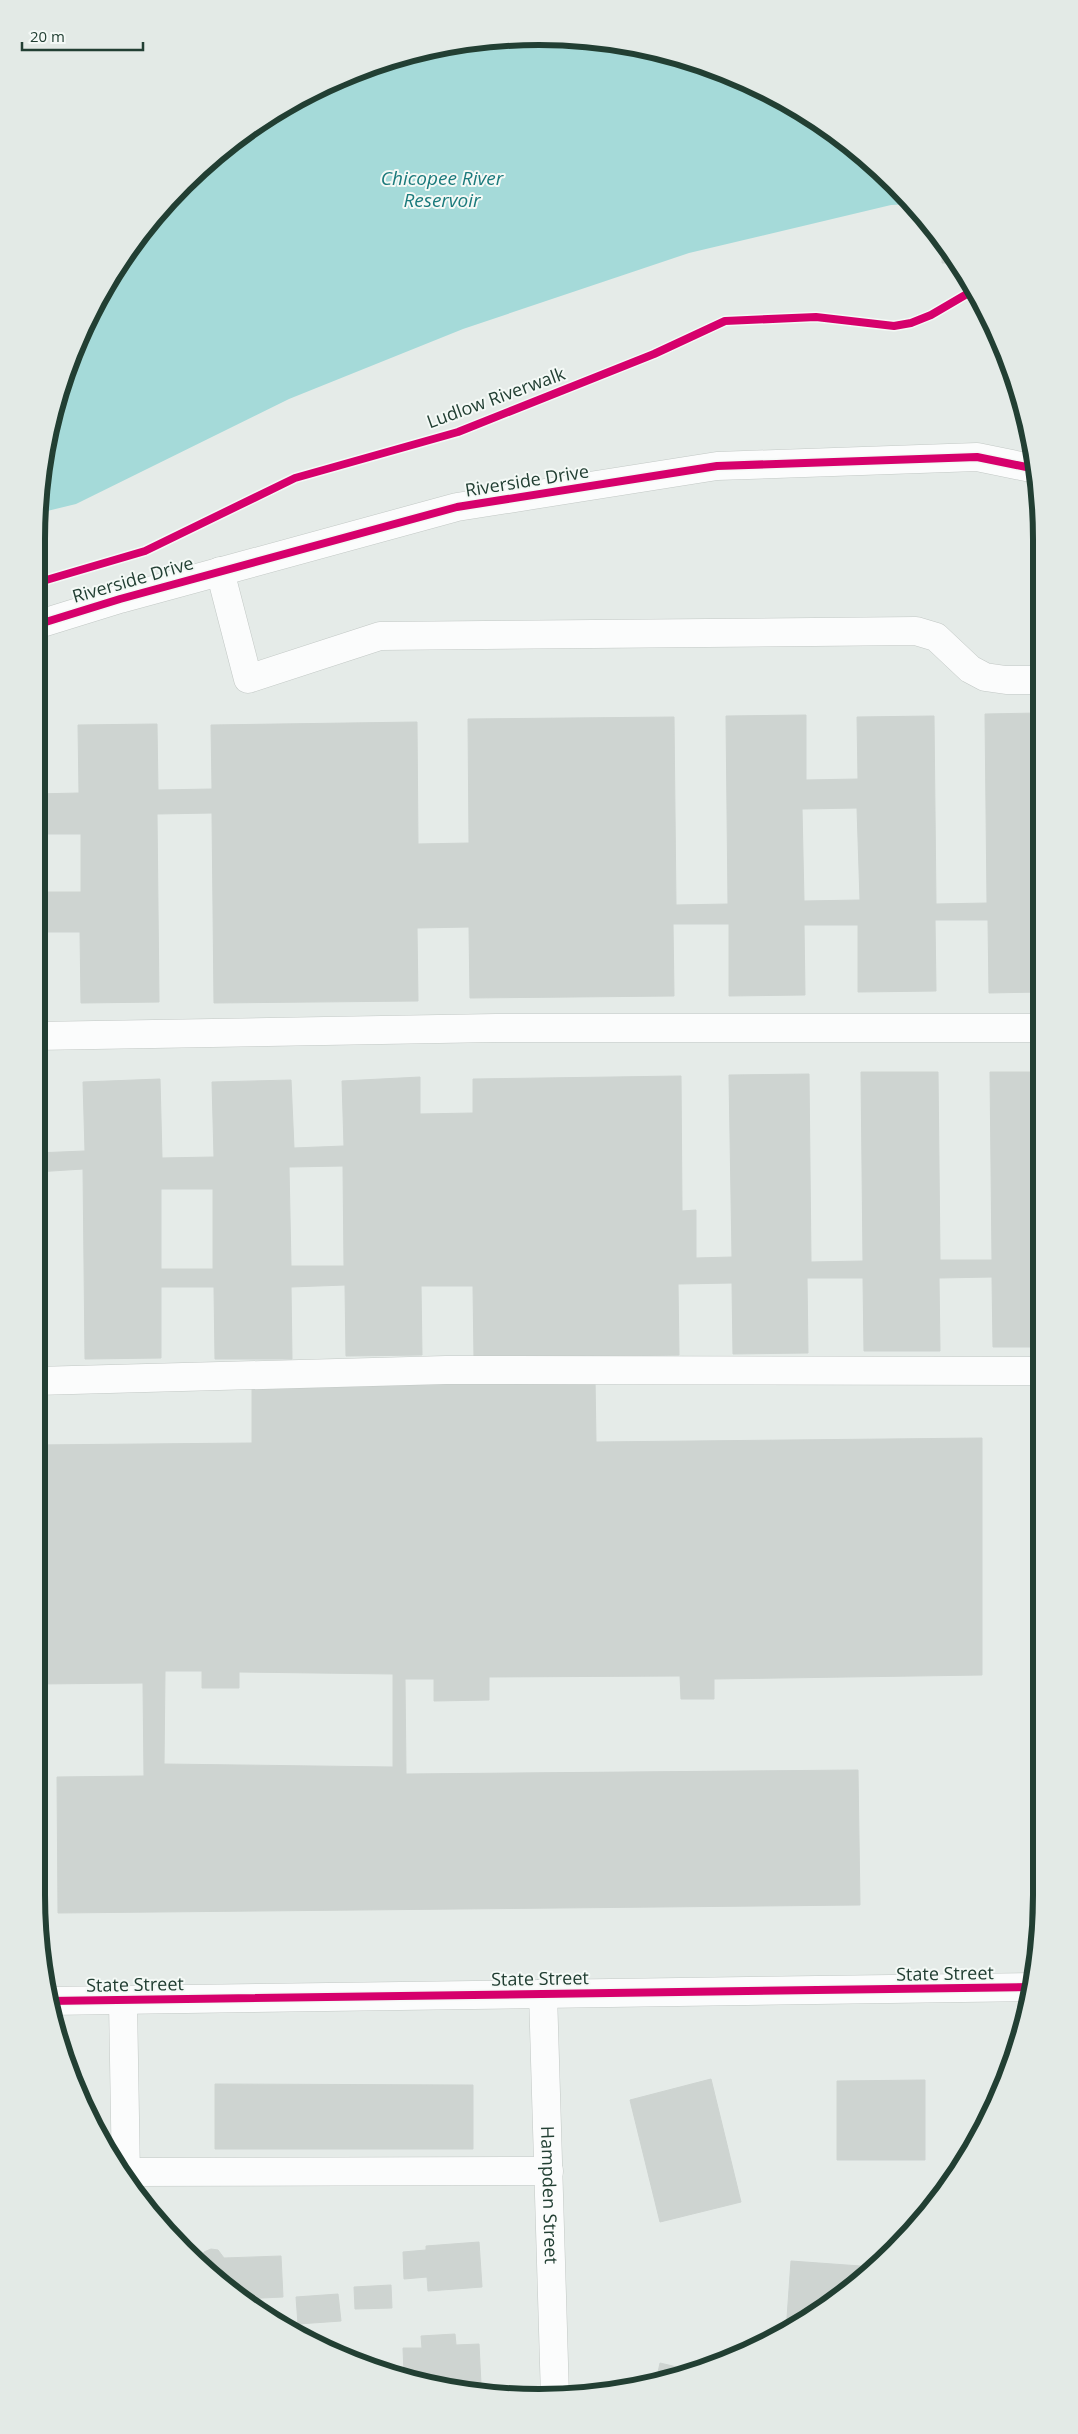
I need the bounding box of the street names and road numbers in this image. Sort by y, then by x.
street label: Ludlow Riverwalk [423,361,569,433]
street label: Riverside Drive [463,458,590,502]
street label: Riverside Drive [69,550,196,608]
street label: State Street [896,1960,994,1986]
street label: State Street [491,1965,589,1991]
street label: State Street [86,1971,184,1997]
street label: Hampden Street [536,2125,564,2264]

